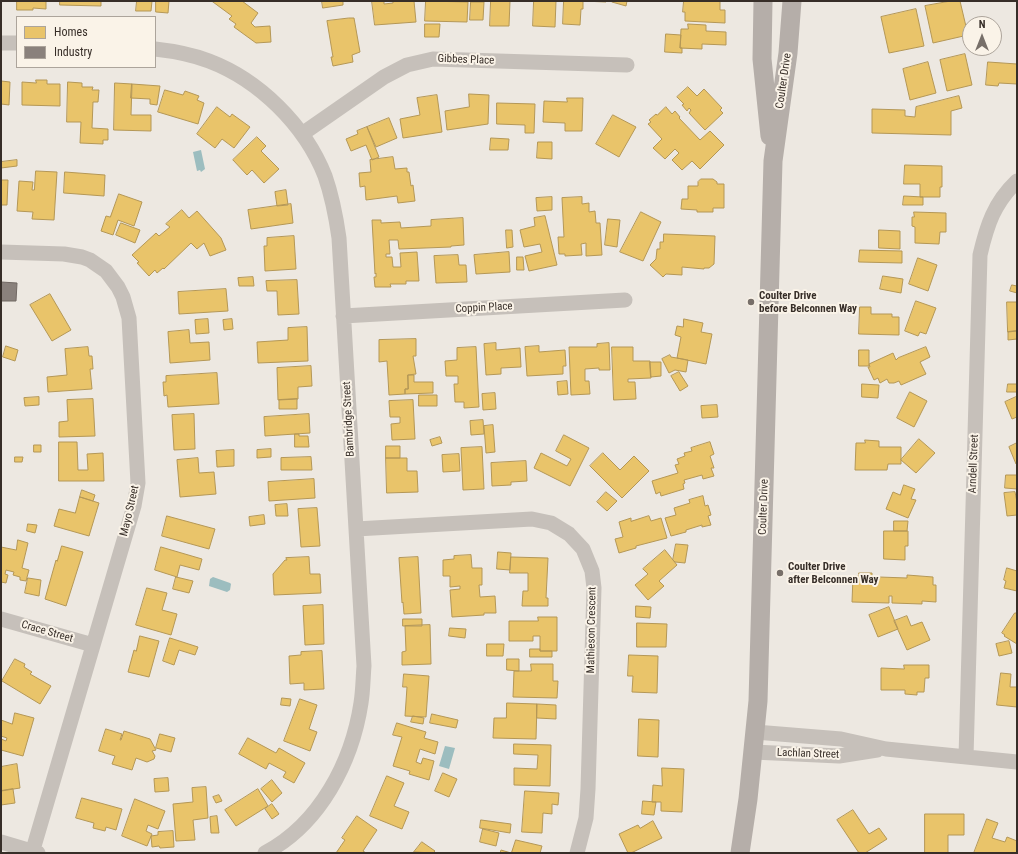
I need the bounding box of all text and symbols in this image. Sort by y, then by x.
legend [16,16,156,68]
north arrow [962,16,1002,56]
text: N [979,18,985,31]
text: Homes [54,25,88,39]
text: Industry [54,45,92,59]
street label: Gibbes Place [437,52,495,68]
street label: Coulter Drive [774,52,794,110]
place label: Coulter Drive before Belconnen Way [759,289,857,315]
marker: Coulter Drive before Belconnen Way [746,297,756,307]
street label: Coppin Place [455,300,513,316]
street label: Bambridge Street [340,381,358,457]
street label: Arndell Street [966,434,982,494]
street label: Coulter Drive [756,479,772,535]
street label: Mayo Street [118,484,142,538]
place label: Coulter Drive after Belconnen Way [788,560,878,586]
marker: Coulter Drive after Belconnen Way [775,568,785,578]
street label: Mathieson Crescent [585,587,599,673]
street label: Crace Street [20,618,74,646]
street label: Lachlan Street [777,746,839,762]

